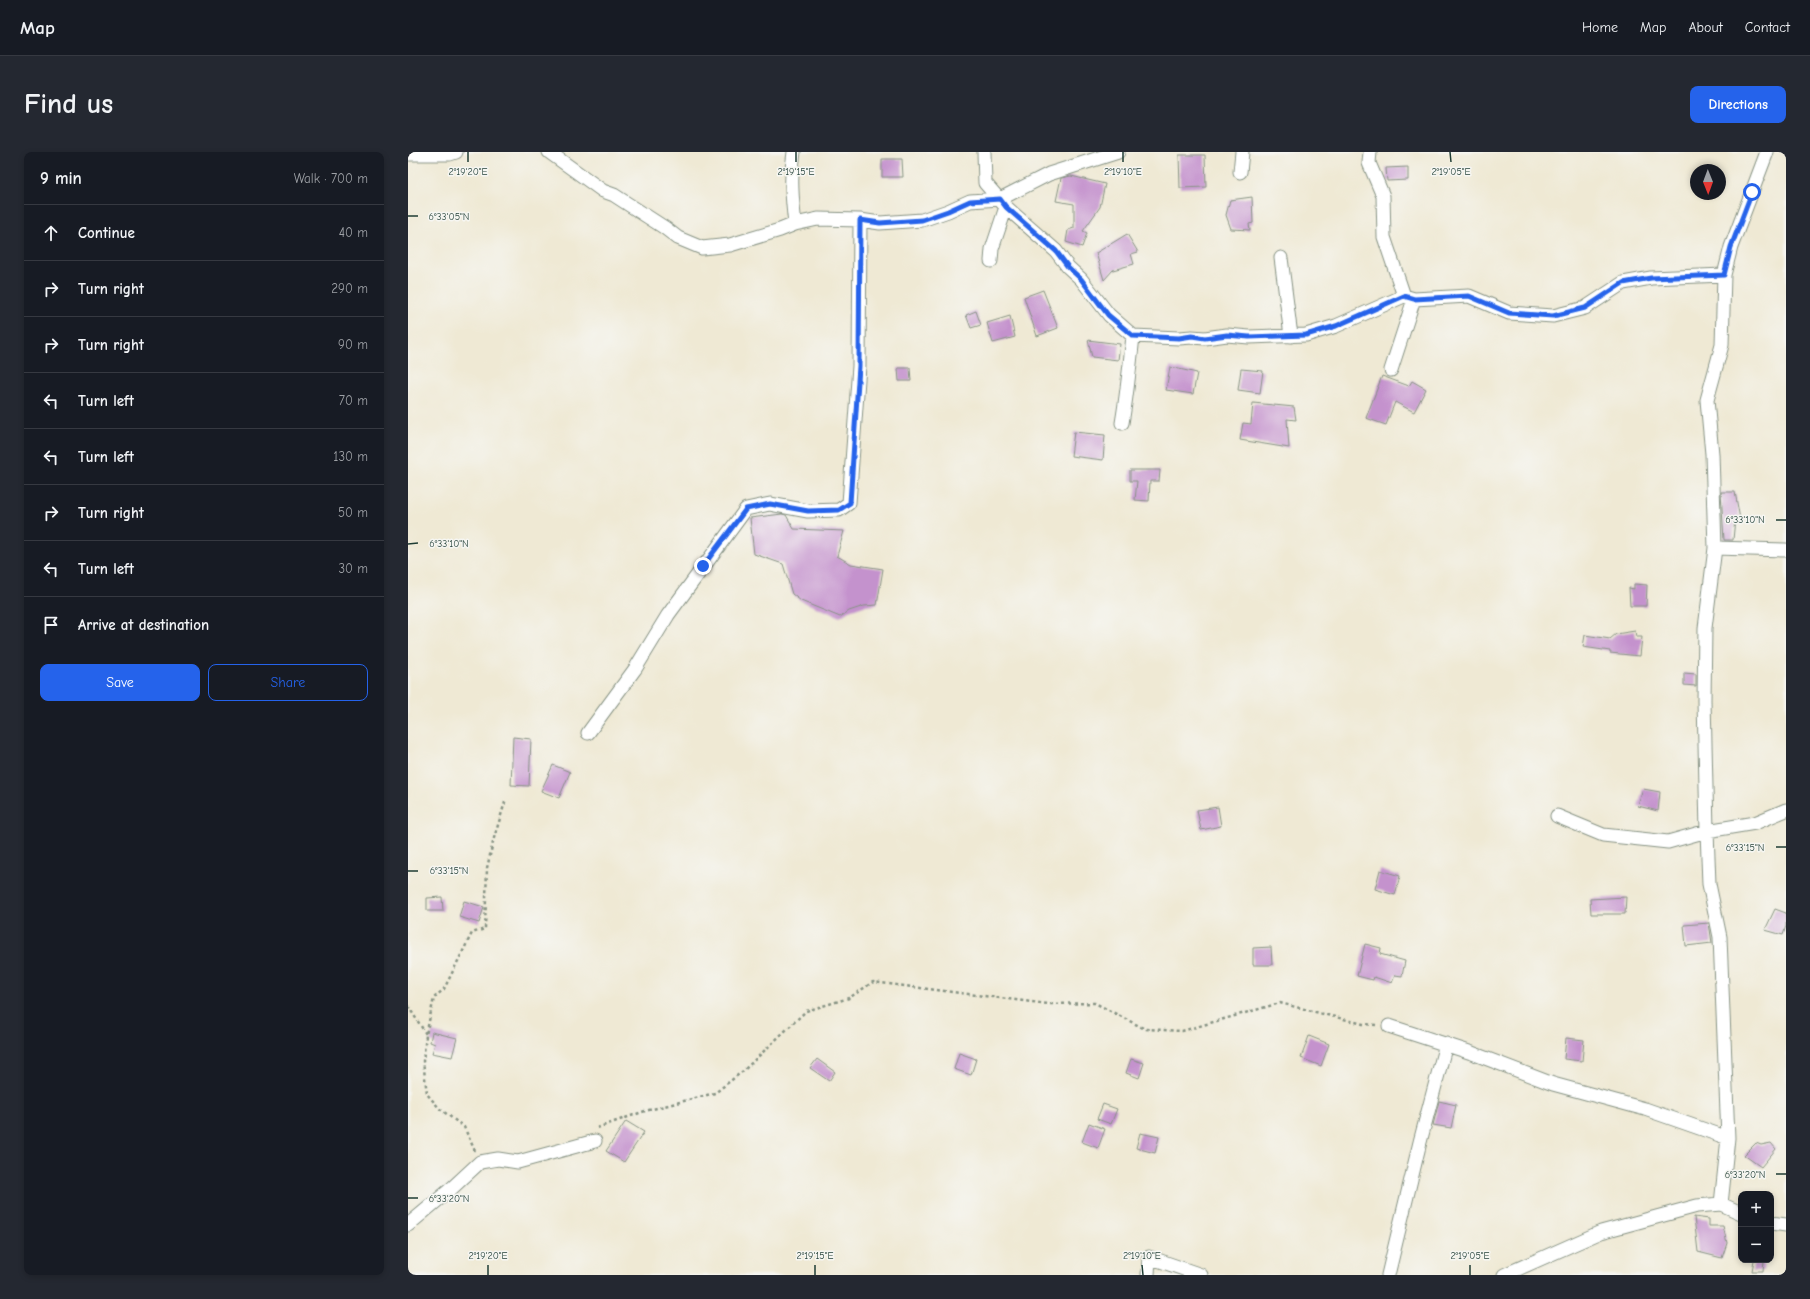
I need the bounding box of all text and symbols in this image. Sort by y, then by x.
text: Map [20,17,55,39]
text: Home [1582,19,1618,36]
text: Map [1640,19,1666,36]
text: About [1688,19,1723,36]
text: Contact [1745,19,1790,36]
button: Directions [1690,86,1786,123]
text: Find us [24,88,113,120]
north arrow [1690,164,1726,200]
text: 2°19'20"E [448,166,488,178]
text: 2°19'15"E [777,166,815,178]
text: 2°19'10"E [1104,166,1142,178]
text: 2°19'05"E [1431,166,1471,178]
text: 9 min [40,169,82,188]
text: Walk · 700 m [294,171,368,186]
route start [1743,183,1761,201]
text: 6°33'05"N [429,211,469,223]
icon: ahead [40,222,62,244]
text: Continue [78,224,135,242]
text: 40 m [339,225,368,240]
icon: right [40,278,62,300]
text: Turn right [78,280,144,298]
text: 290 m [331,281,368,296]
icon: right [40,334,62,356]
text: Turn right [78,336,144,354]
text: 90 m [338,337,368,352]
icon: left [40,390,62,412]
text: Turn left [78,392,134,410]
text: 70 m [339,393,368,408]
icon: left [40,446,62,468]
text: Turn left [78,448,134,466]
text: 130 m [333,449,368,464]
icon: right [40,502,62,524]
text: Turn right [78,504,144,522]
text: 50 m [338,505,368,520]
text: 6°33'10"N [1725,514,1765,526]
text: 6°33'10"N [429,538,469,550]
route end [694,557,712,575]
icon: left [40,558,62,580]
text: Turn left [78,560,134,578]
text: 30 m [338,561,368,576]
icon: arrive [40,614,62,636]
text: Arrive at destination [78,616,209,634]
button: Save [40,664,200,701]
button: Share [208,664,368,701]
text: 6°33'15"N [1726,842,1764,854]
text: 6°33'15"N [430,865,468,877]
text: 6°33'20"N [1725,1169,1765,1181]
map controls [1738,1191,1774,1263]
button: + [1738,1191,1774,1227]
text: 6°33'20"N [429,1193,469,1205]
button: − [1738,1227,1774,1263]
text: 2°19'20"E [468,1250,508,1262]
text: 2°19'15"E [796,1250,834,1262]
text: 2°19'10"E [1123,1250,1161,1262]
text: 2°19'05"E [1450,1250,1490,1262]

